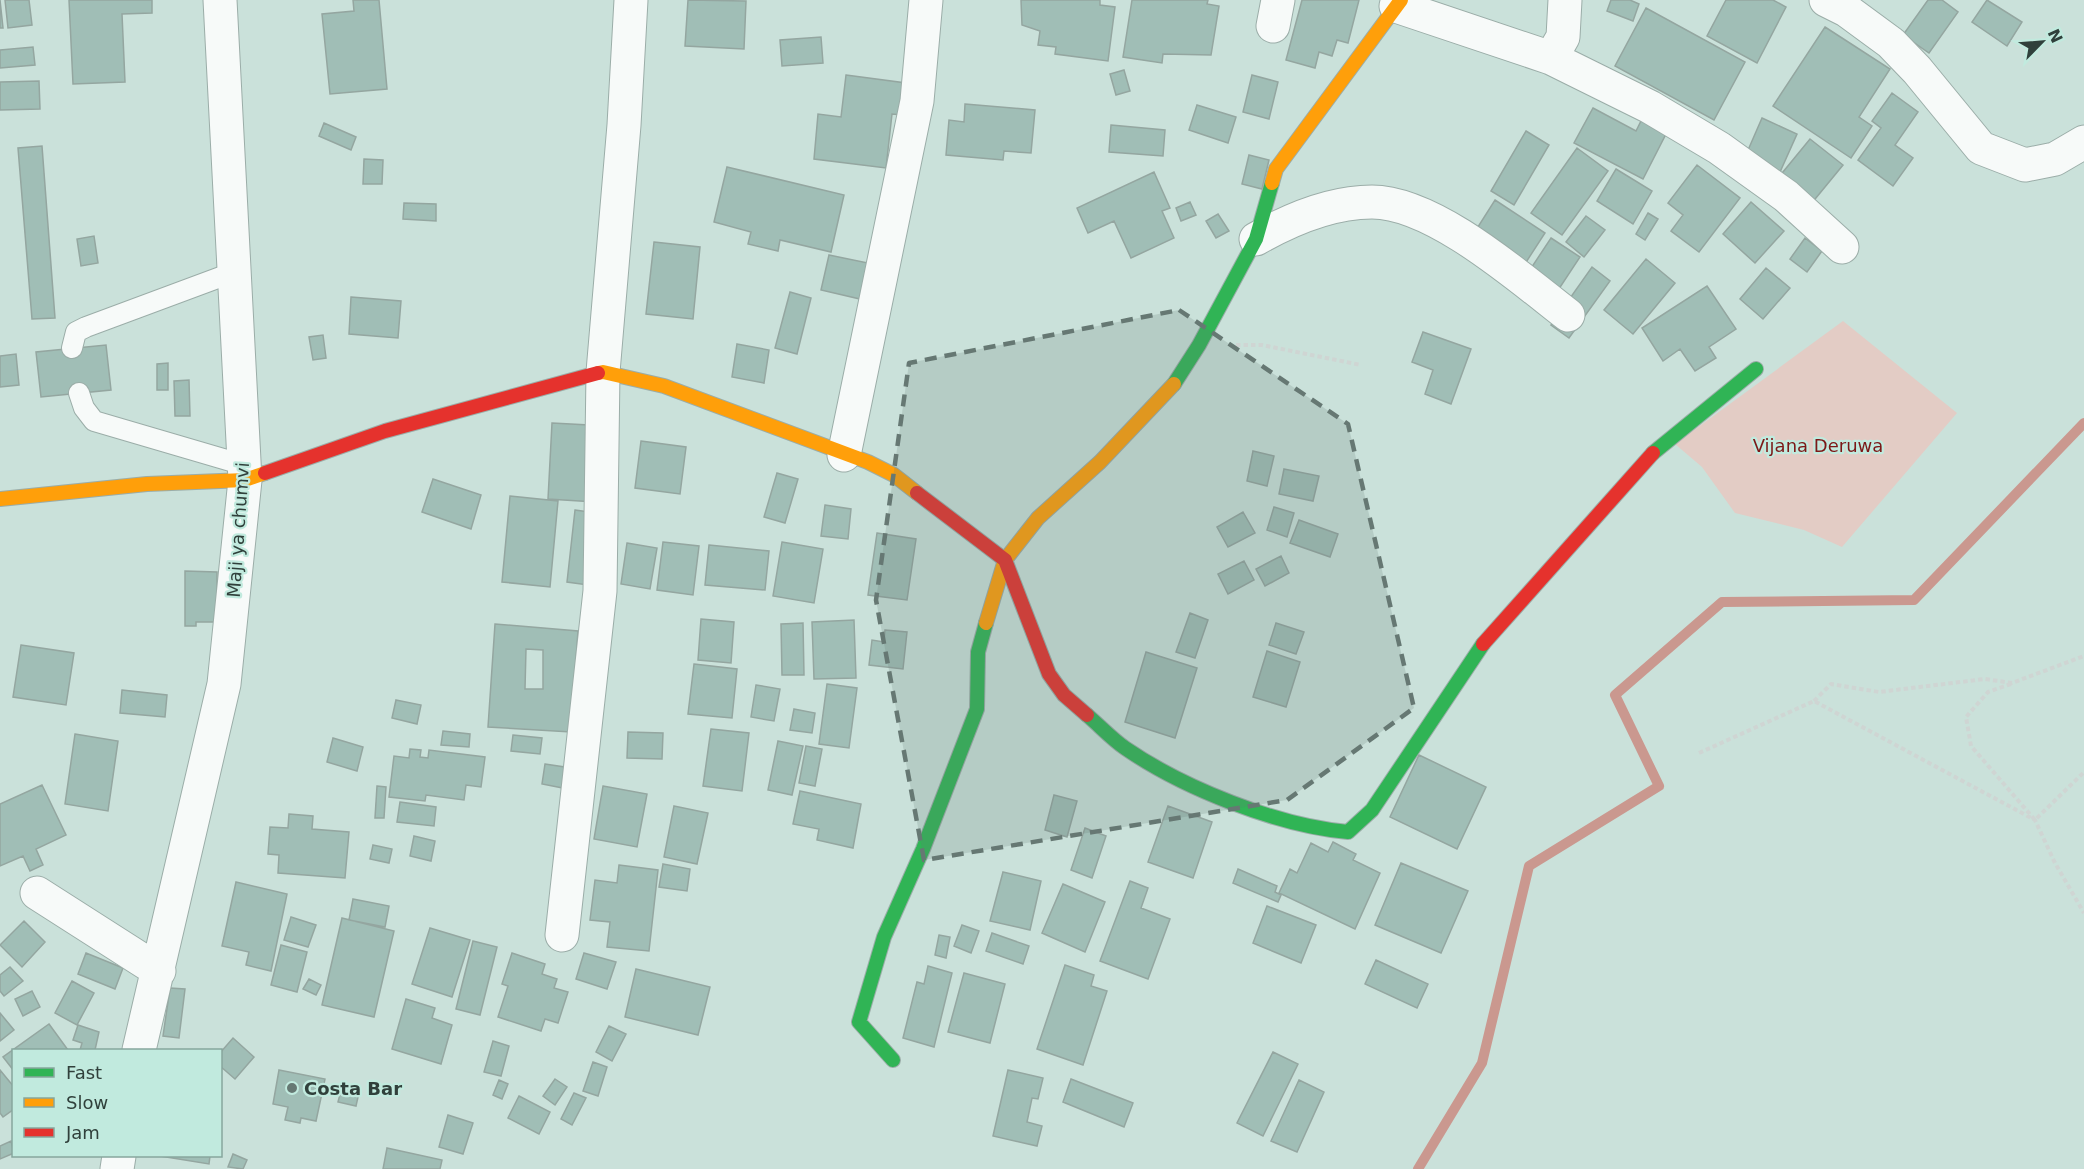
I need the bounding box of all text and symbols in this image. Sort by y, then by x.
north arrow [2012,12,2072,72]
text: N [2044,26,2067,46]
park label: Vijana Deruwa [1753,435,1883,456]
street label: Maji ya chumvi [223,462,253,598]
legend [12,1049,222,1157]
text: Fast [66,1062,102,1083]
place label: Costa Bar [304,1078,402,1099]
marker: Costa Bar [285,1081,299,1095]
text: Slow [66,1092,108,1113]
text: Jam [65,1122,100,1143]

